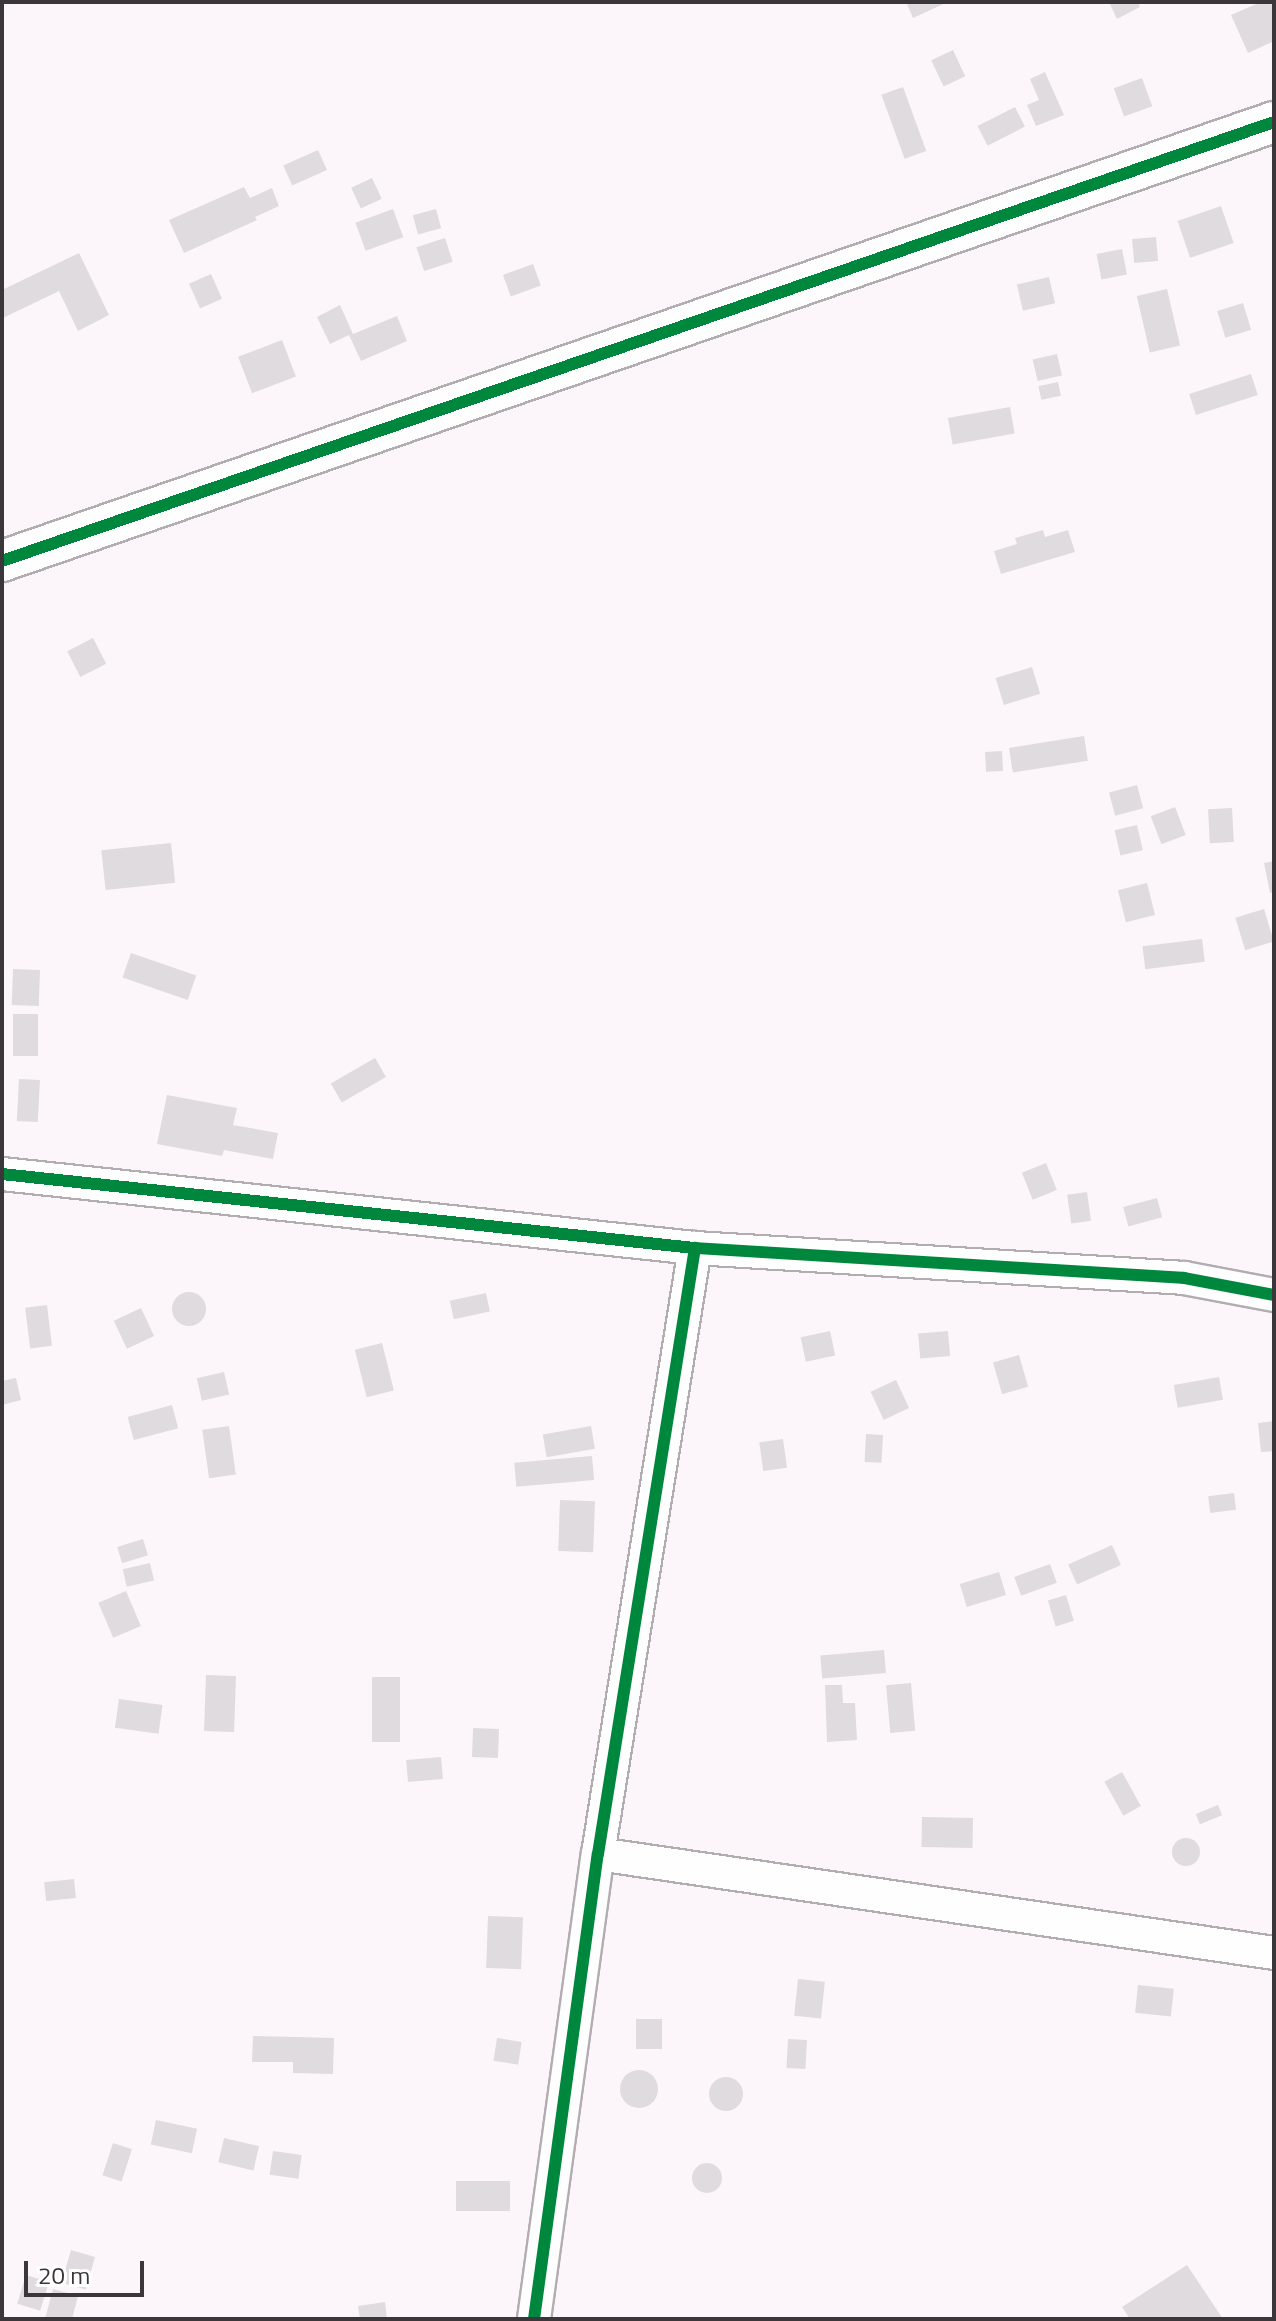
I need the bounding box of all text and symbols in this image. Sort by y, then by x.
scale bar [28,2245,148,2295]
text: 20 m [38,2257,90,2293]

